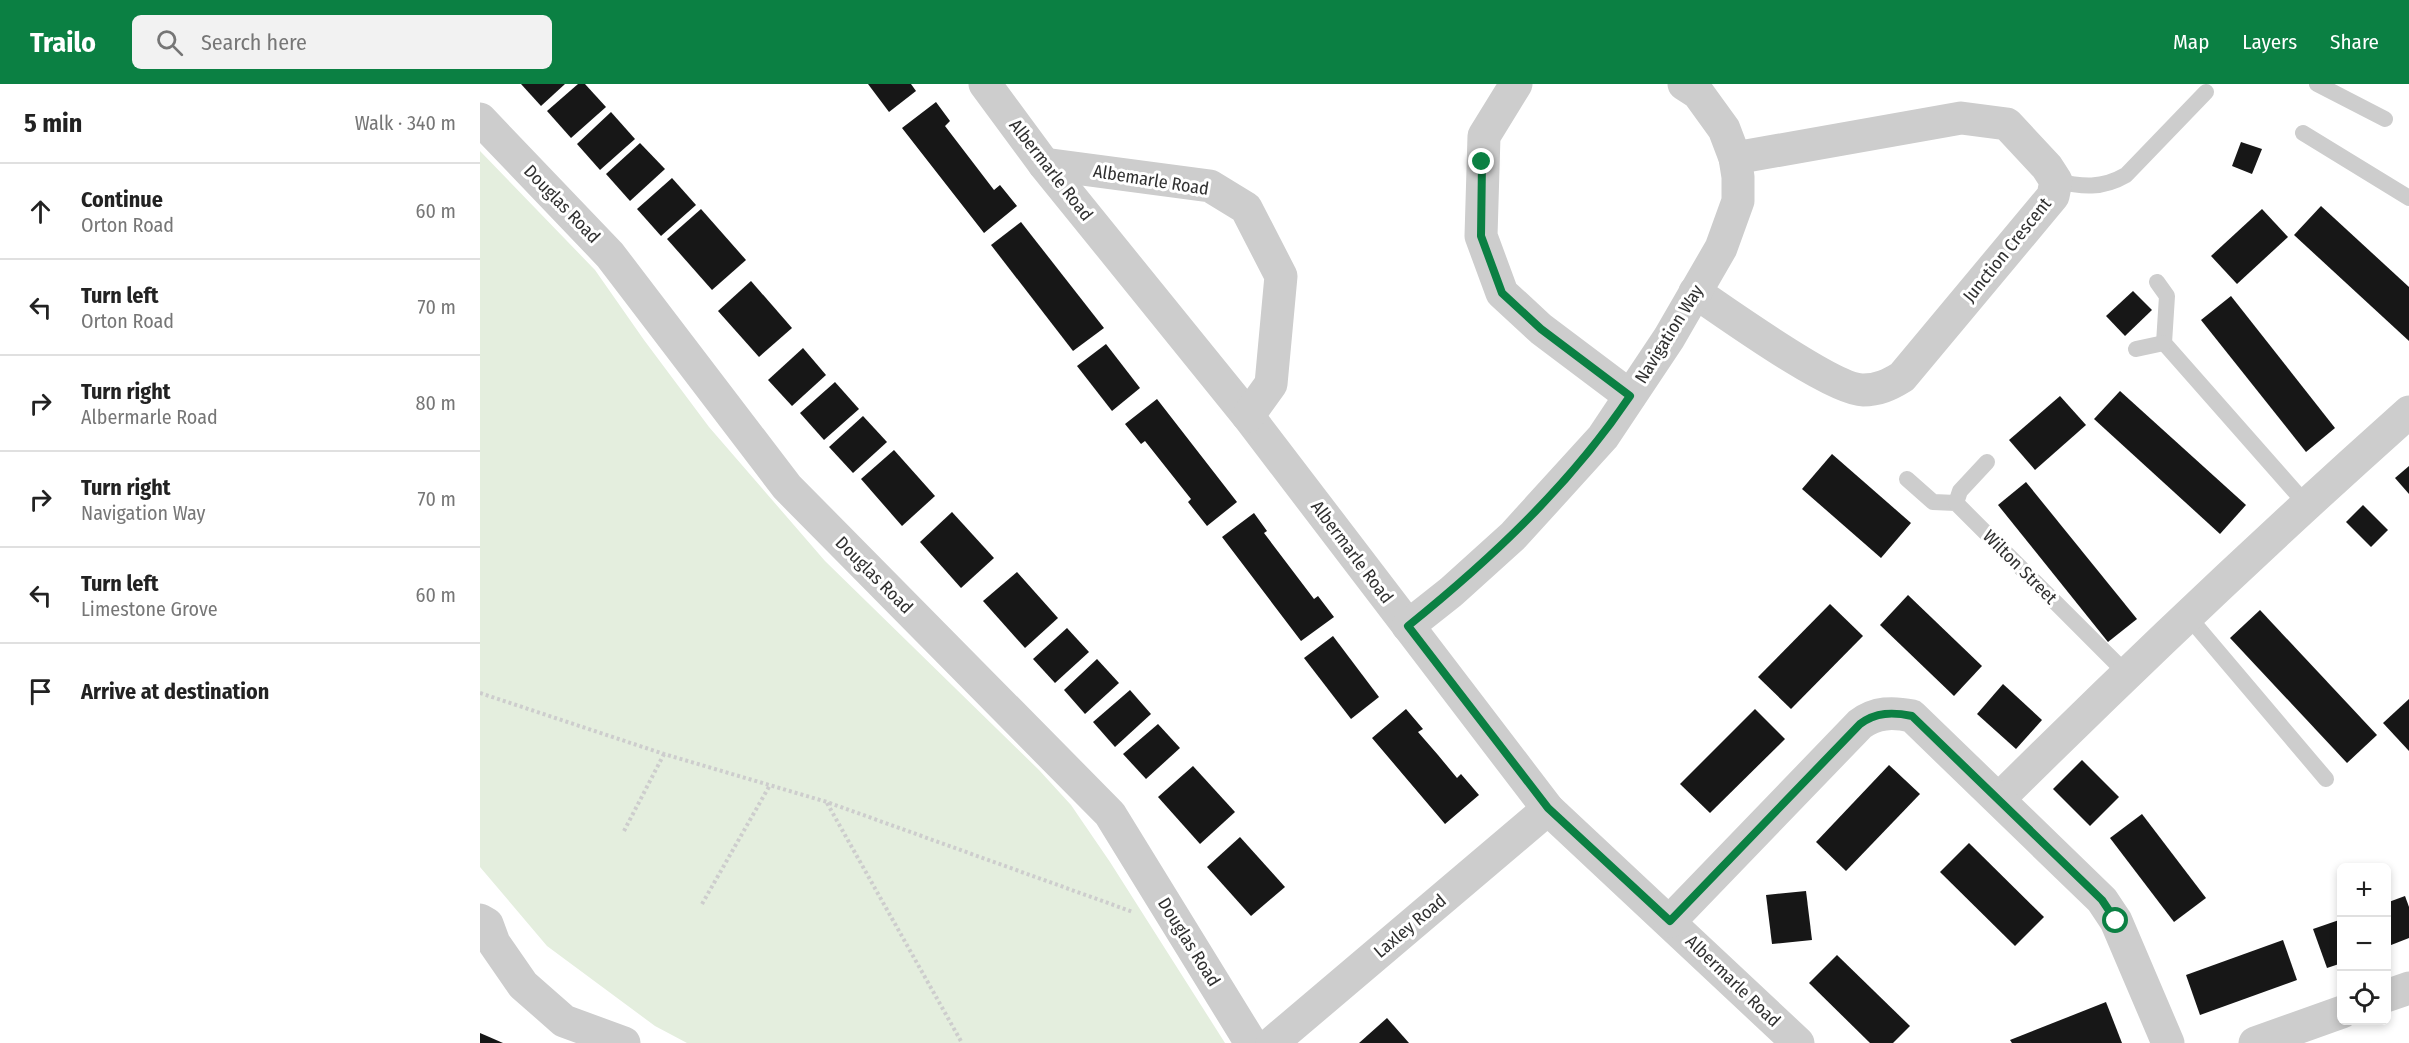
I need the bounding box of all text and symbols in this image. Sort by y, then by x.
search box [132,15,552,69]
text: Trailo [30,26,96,59]
icon: search [153,26,186,59]
text: Search here [201,29,307,56]
text: Map [2173,29,2209,55]
text: Layers [2242,29,2297,55]
text: Share [2330,29,2379,55]
text: 5 min [24,108,82,139]
text: Walk · 340 m [355,111,456,135]
street label: Albermarle Road [1004,115,1098,225]
route end [1468,148,1494,174]
street label: Douglas Road [519,160,605,248]
street label: Albemarle Road [1092,160,1210,200]
text: Continue [81,186,163,213]
street label: Junction Crescent [1958,193,2056,307]
icon: ahead [24,195,57,228]
text: 60 m [416,199,456,223]
text: Orton Road [81,213,174,237]
street label: Navigation Way [1630,281,1708,387]
text: Turn left [81,282,159,309]
icon: left [24,291,57,324]
text: 70 m [418,295,456,319]
text: Orton Road [81,309,174,333]
text: Turn right [81,378,170,405]
icon: right [24,387,57,420]
text: 80 m [416,391,456,415]
text: Albermarle Road [81,405,218,429]
text: Turn right [81,474,170,501]
icon: right [24,483,57,516]
text: 70 m [418,487,456,511]
street label: Albermarle Road [1306,496,1398,608]
text: Navigation Way [81,501,206,525]
street label: Wilton Street [1978,525,2062,609]
street label: Douglas Road [831,532,917,618]
text: Turn left [81,570,159,597]
icon: left [24,579,57,612]
text: 60 m [416,583,456,607]
text: Limestone Grove [81,597,218,621]
icon: arrive [24,675,57,708]
text: Arrive at destination [81,678,269,705]
map controls [2337,863,2391,1025]
button: + [2337,863,2391,917]
street label: Laxley Road [1369,889,1451,963]
street label: Douglas Road [1153,894,1225,990]
route start [2102,907,2128,933]
button: − [2337,917,2391,971]
street label: Albermarle Road [1681,930,1785,1032]
button: locate [2337,971,2391,1025]

